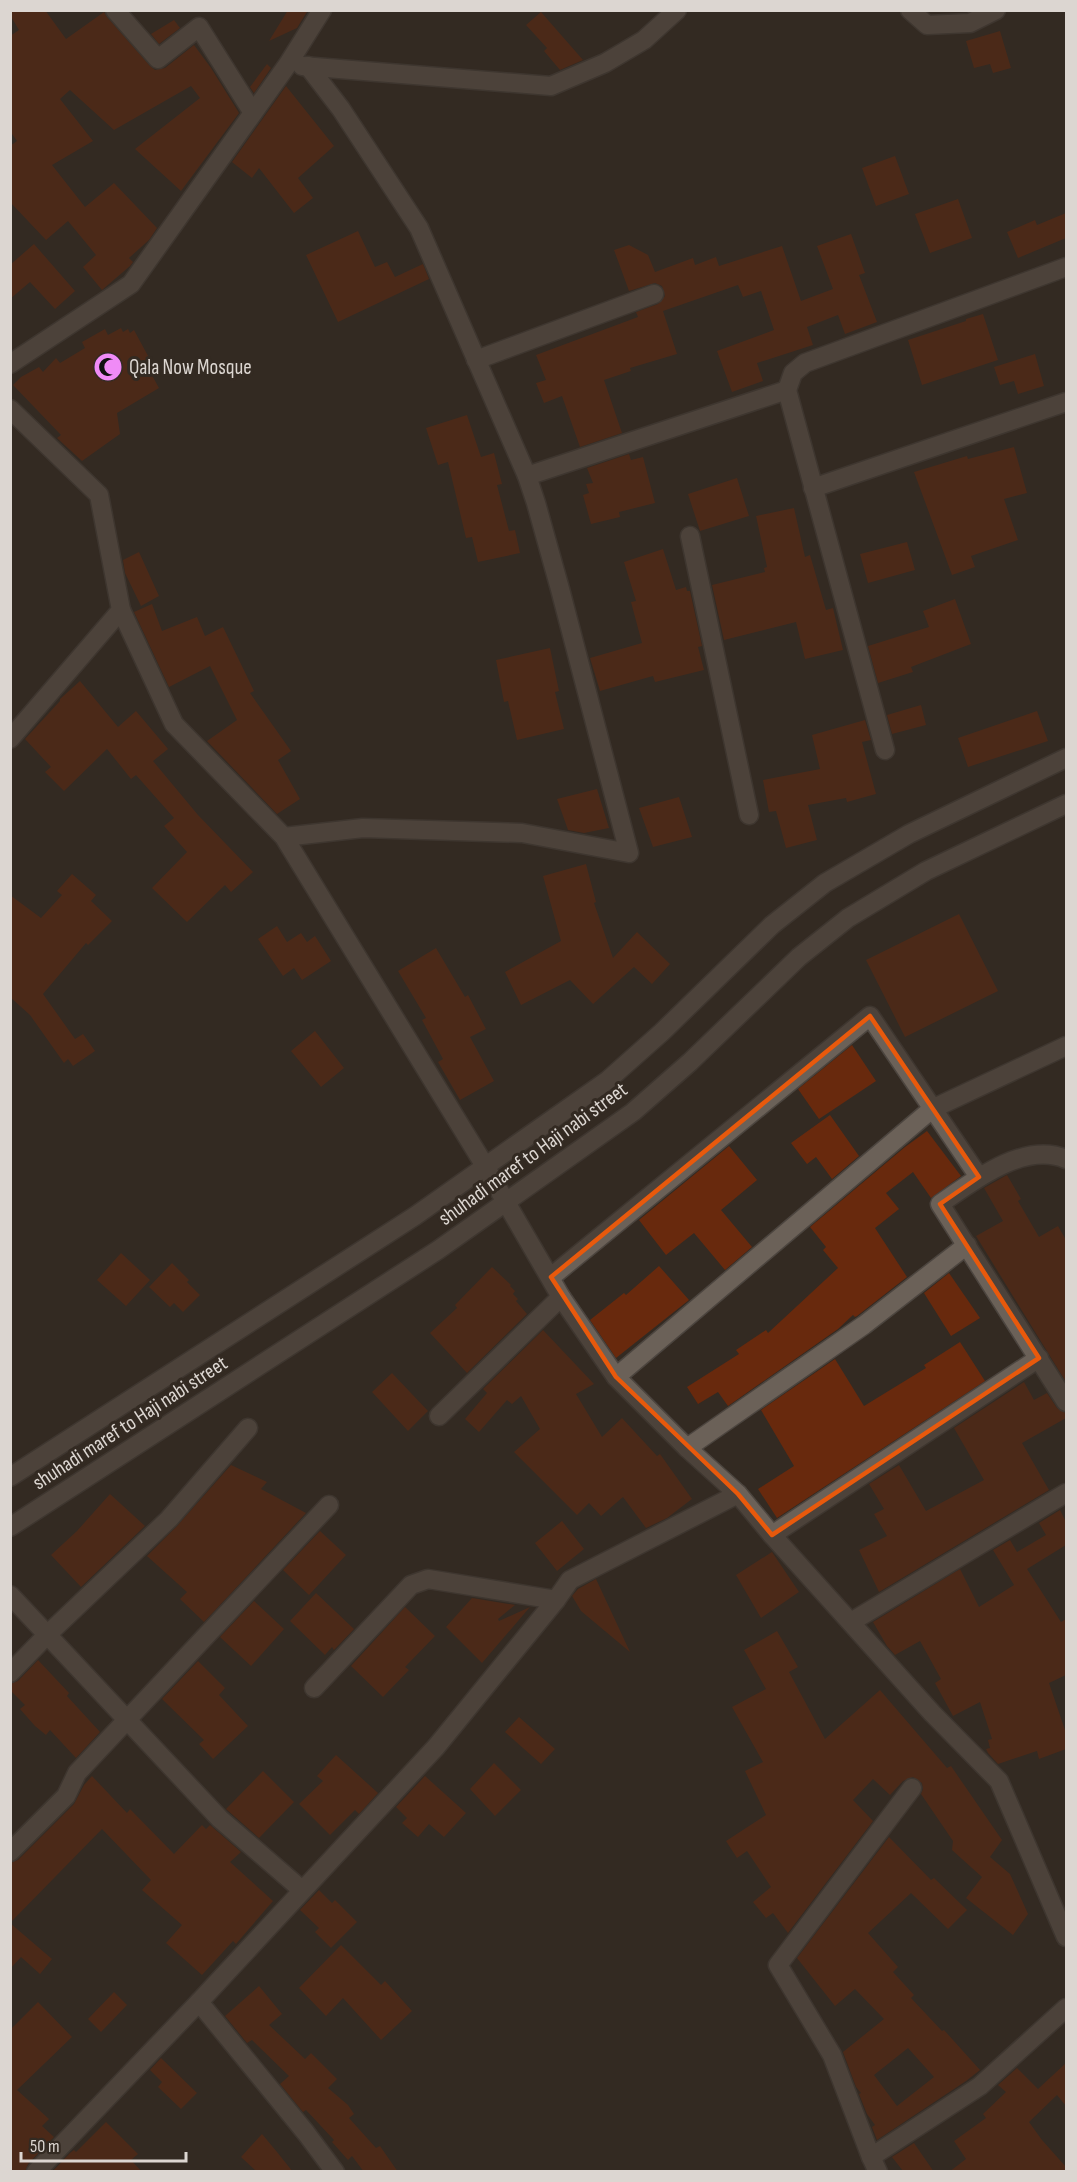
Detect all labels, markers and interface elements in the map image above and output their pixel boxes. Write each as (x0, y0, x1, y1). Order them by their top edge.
mosque icon: Qala Now Mosque (92, 351, 124, 383)
place label: Qala Now Mosque (129, 355, 252, 380)
street label: shuhadi maref to Haji nabi street (434, 1077, 632, 1231)
street label: shuhadi maref to Haji nabi street (28, 1351, 232, 1495)
scale bar (21, 2125, 186, 2163)
text: 50 m (30, 2136, 60, 2157)

